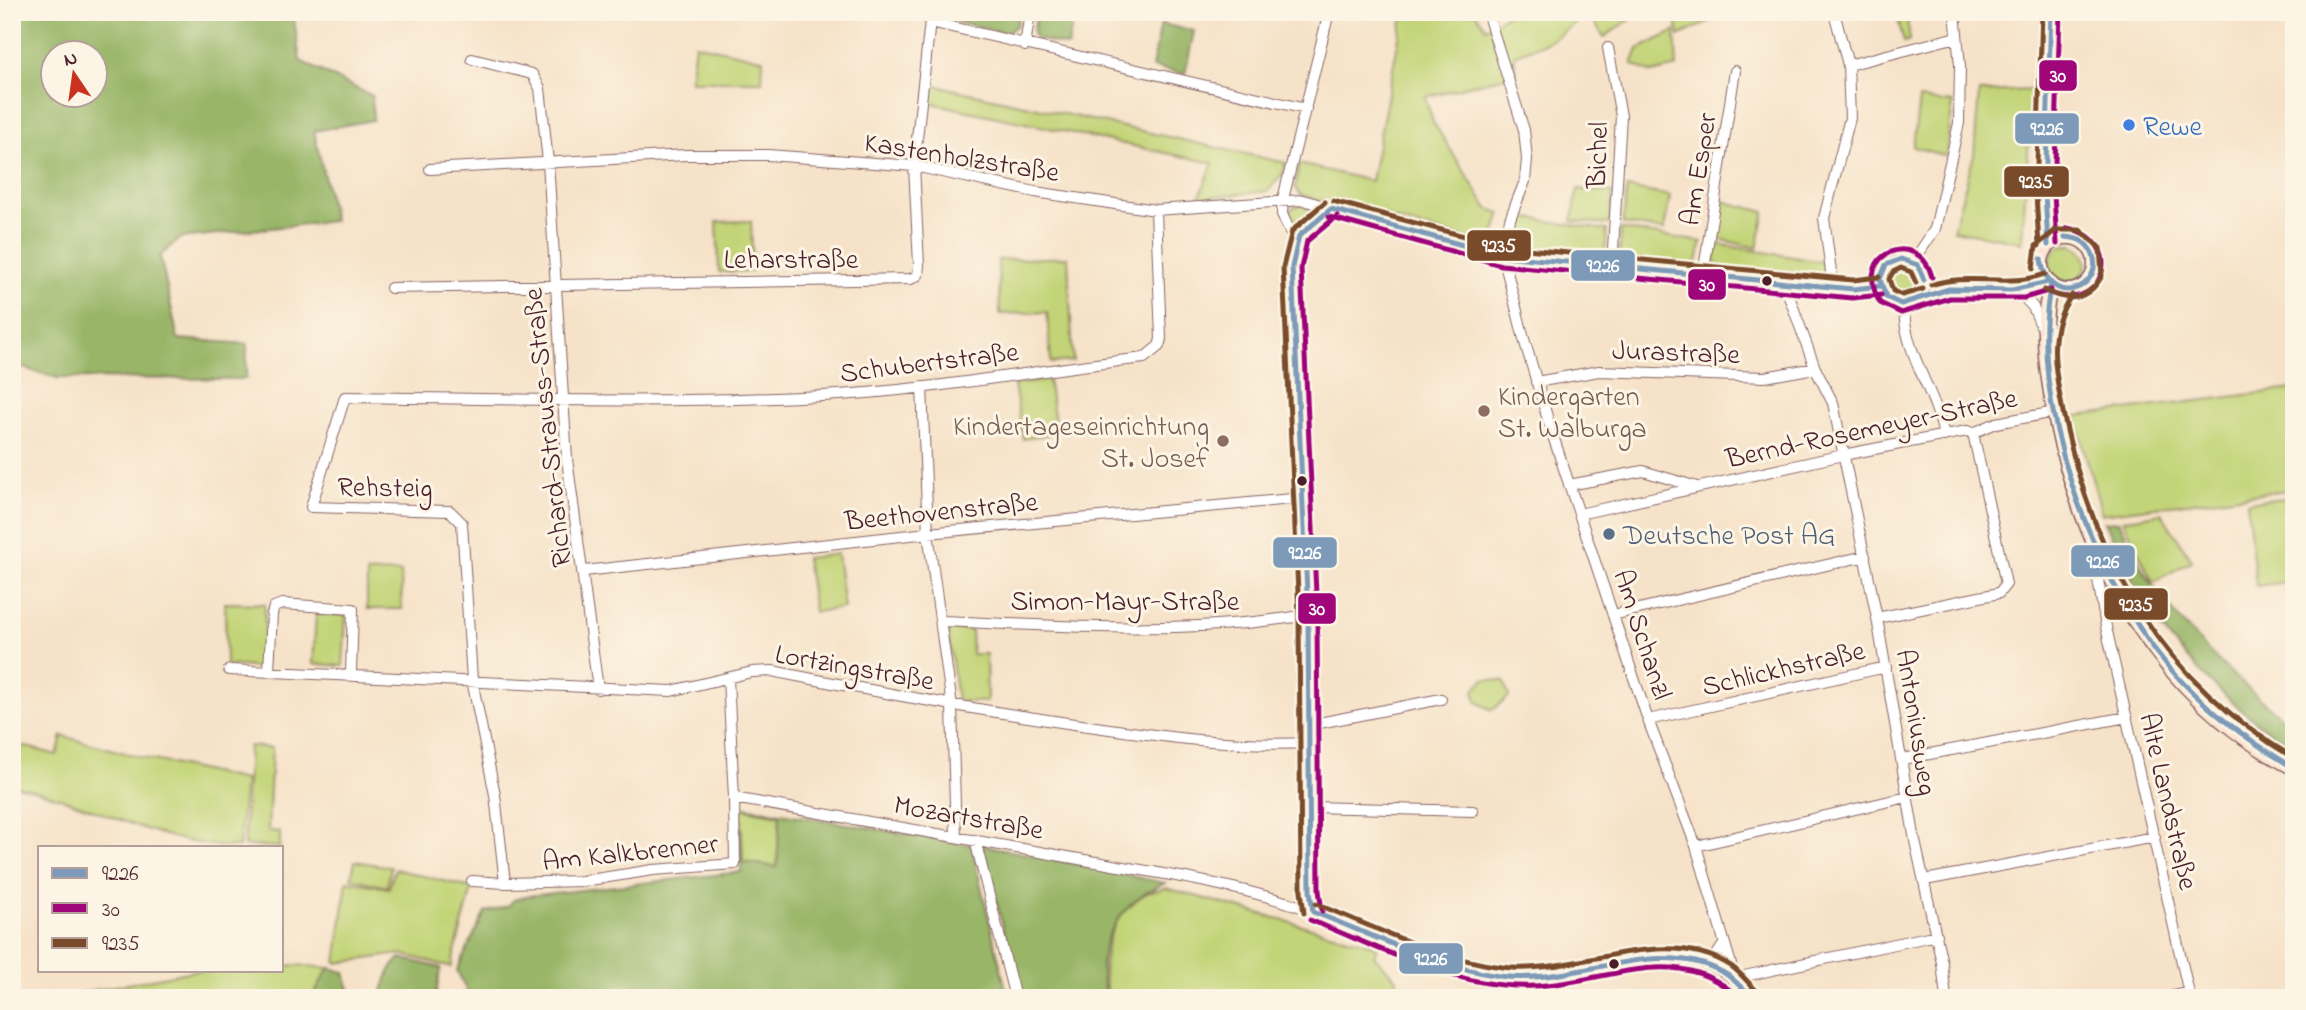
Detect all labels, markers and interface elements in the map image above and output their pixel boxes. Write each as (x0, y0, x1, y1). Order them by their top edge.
north arrow (38, 38, 108, 108)
text: N (61, 45, 80, 74)
line badge: 30 (2038, 59, 2078, 92)
text: 30 (2049, 64, 2067, 91)
place label: Rewe (2143, 108, 2202, 149)
street label: Am Esper (1671, 110, 1730, 229)
line badge: 9226 (2014, 112, 2080, 145)
text: 9226 (2030, 117, 2064, 144)
marker: Rewe (2121, 117, 2137, 133)
street label: Bichel (1578, 121, 1621, 190)
street label: Kastenholzstraße (861, 124, 1062, 195)
line badge: 9235 (2003, 165, 2070, 198)
text: 9235 (2018, 170, 2053, 197)
line badge: 9235 (1466, 229, 1532, 262)
text: 9235 (1481, 234, 1516, 261)
street label: Leharstraße (724, 241, 859, 282)
line badge: 9226 (1570, 249, 1636, 282)
text: 9226 (1586, 254, 1620, 281)
line badge: 30 (1687, 268, 1727, 301)
text: 30 (1698, 273, 1716, 300)
unlabelled marker (1760, 274, 1774, 288)
street label: Richard-Strauss-Straße (514, 285, 585, 569)
street label: Jurastraße (1611, 332, 1741, 377)
street label: Schubertstraße (838, 333, 1022, 396)
place label: Kindergarten St. Walburga (1498, 378, 1647, 451)
street label: Bernd-Rosemeyer-Straße (1721, 379, 2022, 482)
marker: Kindergarten St. Walburga (1476, 403, 1492, 419)
place label: Kindertageseinrichtung St. Josef (953, 408, 1209, 481)
marker: Kindertageseinrichtung St. Josef (1215, 433, 1231, 449)
street label: Rehsteig (337, 468, 433, 511)
unlabelled marker (1295, 474, 1309, 488)
street label: Beethovenstraße (842, 483, 1040, 544)
place label: Deutsche Post AG (1622, 517, 1836, 558)
marker: Deutsche Post AG (1601, 526, 1617, 542)
line badge: 9226 (1272, 536, 1338, 569)
text: 9226 (1288, 541, 1322, 568)
line badge: 9226 (2070, 544, 2136, 578)
text: 9226 (2086, 550, 2120, 577)
street label: Am Schanzl (1600, 565, 1681, 706)
street label: Simon-Mayr-Straße (1011, 583, 1240, 624)
line badge: 9235 (2103, 587, 2169, 621)
line badge: 30 (1297, 592, 1337, 625)
text: 9235 (2118, 593, 2153, 620)
text: 30 (1308, 597, 1326, 624)
street label: Schlickhstraße (1698, 632, 1870, 709)
street label: Lortzingstraße (772, 635, 938, 704)
street label: Antoniusweg (1883, 646, 1946, 799)
street label: Alte Landstraße (2126, 709, 2207, 895)
street label: Mozartstraße (890, 786, 1047, 853)
street label: Am Kalkbrenner (540, 825, 721, 884)
legend (38, 846, 284, 972)
text: 9226 (102, 860, 138, 890)
text: 30 (102, 896, 120, 926)
text: 9235 (102, 930, 139, 960)
line badge: 9226 (1398, 942, 1464, 975)
text: 9226 (1414, 947, 1448, 974)
unlabelled marker (1607, 957, 1621, 971)

